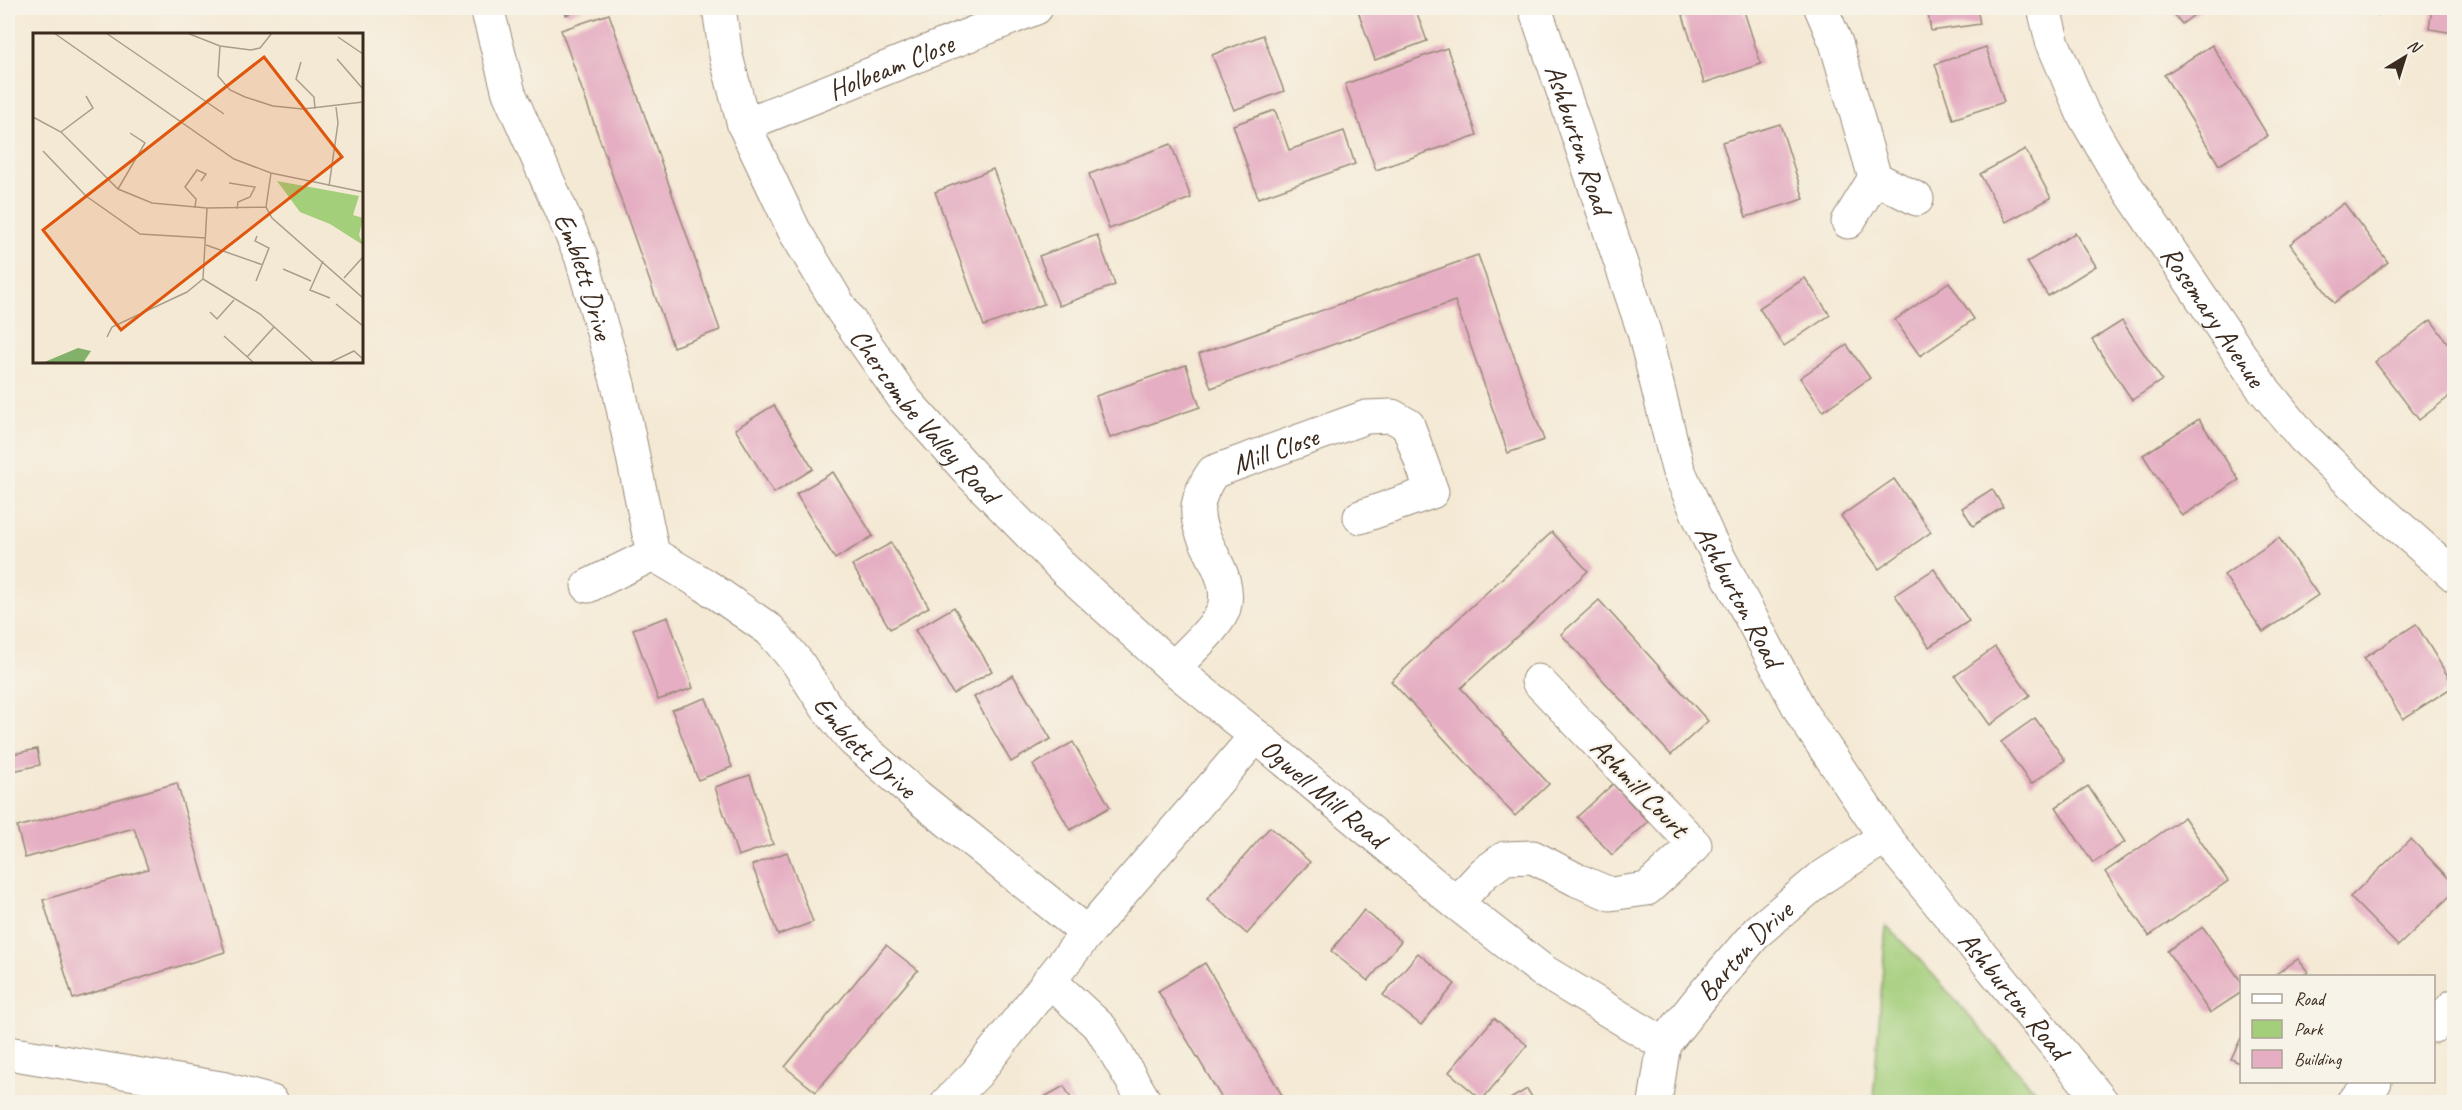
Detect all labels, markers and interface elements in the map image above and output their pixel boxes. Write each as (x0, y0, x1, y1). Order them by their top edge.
street label: Holbeam Close (823, 25, 961, 108)
north arrow (2375, 27, 2435, 87)
inset map (33, 33, 363, 363)
text: N (2404, 35, 2426, 59)
street label: Ashburton Road (1537, 60, 1621, 222)
street label: Emblett Drive (546, 207, 622, 345)
street label: Rosemary Avenue (2153, 239, 2275, 395)
street label: Chercombe Valley Road (842, 322, 1010, 514)
street label: Mill Close (1227, 418, 1325, 482)
street label: Ashburton Road (1687, 520, 1793, 676)
street label: Emblett Drive (806, 689, 925, 807)
street label: Ashmill Court (1583, 730, 1698, 847)
street label: Ogwell Mill Road (1254, 731, 1397, 858)
street label: Barton Drive (1689, 892, 1801, 1008)
street label: Ashburton Road (1951, 924, 2079, 1069)
legend (2240, 975, 2435, 1083)
text: Road (2294, 988, 2327, 1010)
text: Park (2294, 1018, 2324, 1040)
text: Building (2294, 1048, 2343, 1070)

